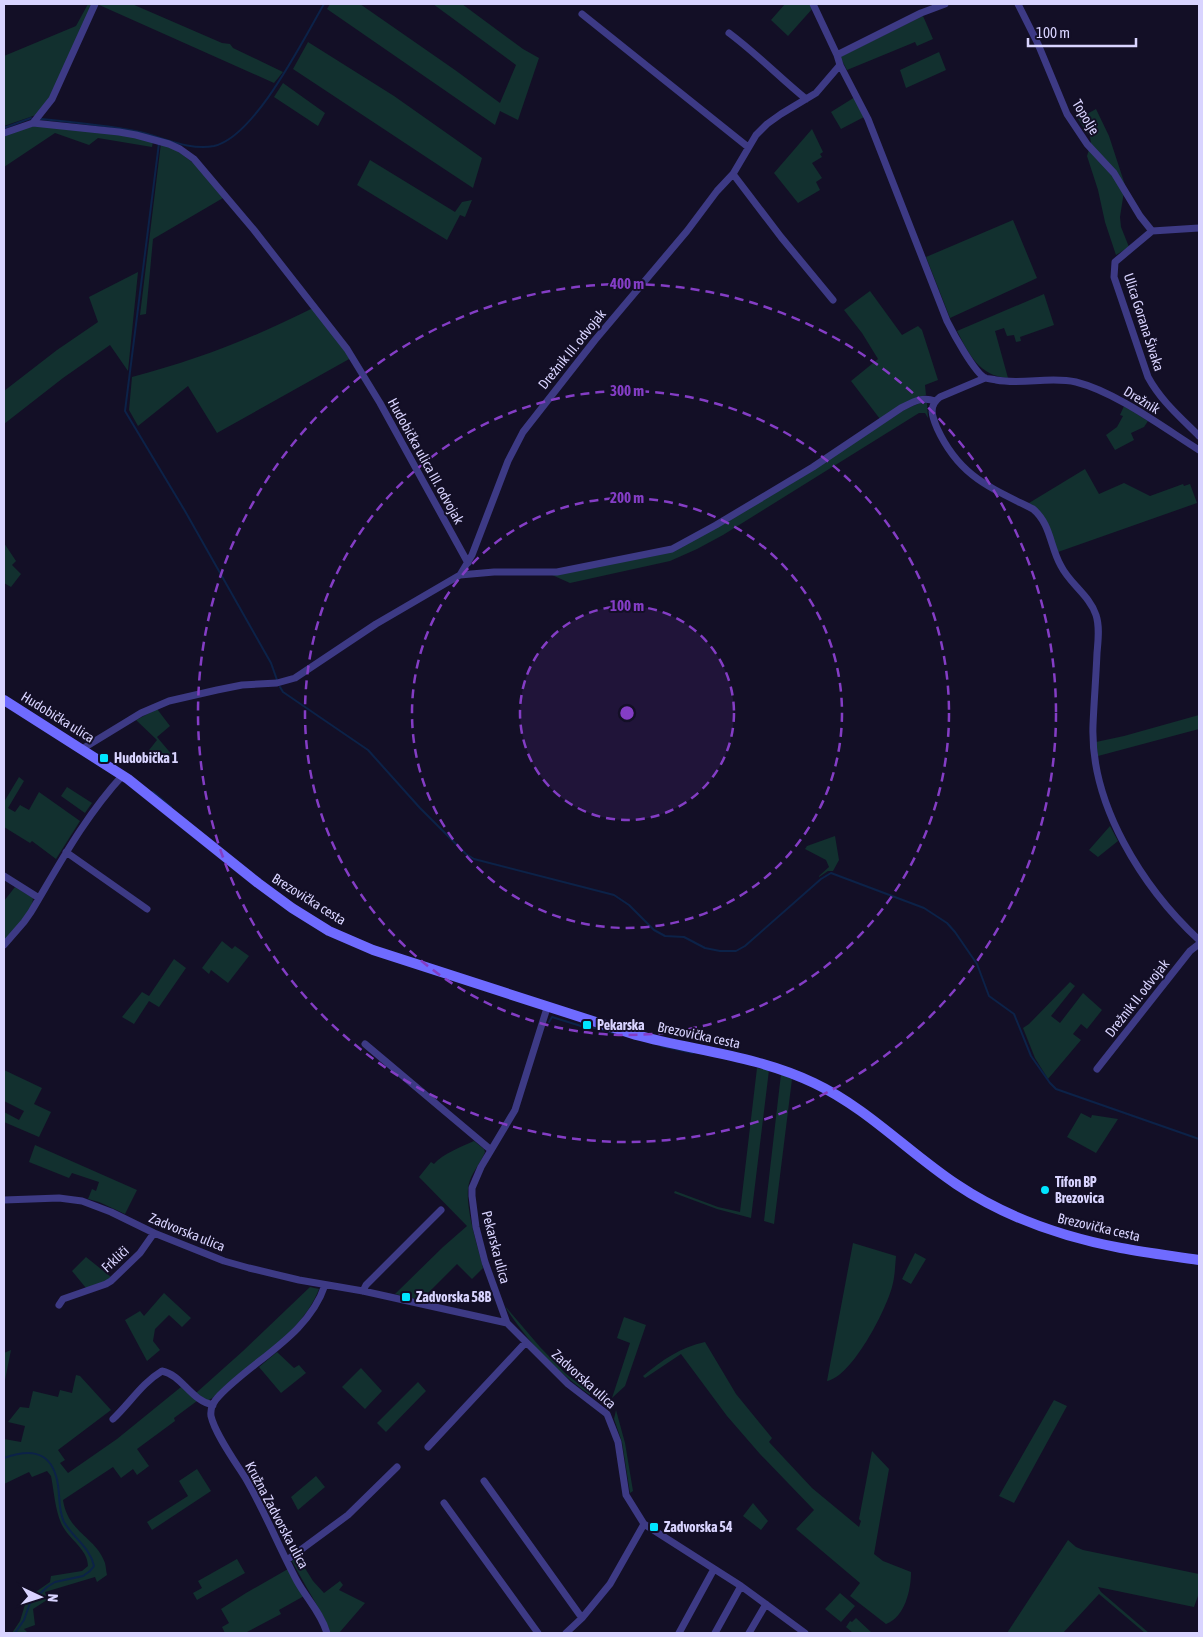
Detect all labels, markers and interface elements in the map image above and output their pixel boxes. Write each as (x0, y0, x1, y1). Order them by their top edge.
scale bar (1028, 15, 1136, 47)
text: 100 m (1036, 24, 1070, 41)
street label: Topolje (1069, 96, 1103, 138)
street label: Ulica Gorana Šivaka (1121, 271, 1167, 373)
text: 400 m (609, 275, 644, 292)
street label: Drežnik III. odvojak (535, 306, 609, 392)
text: 300 m (610, 382, 644, 399)
street label: Drežnik (1121, 383, 1163, 417)
street label: Hudobička ulica III. odvojak (385, 395, 467, 527)
text: 200 m (610, 489, 644, 506)
text: 100 m (610, 597, 644, 614)
street label: Hudobička ulica (19, 688, 97, 746)
centre of rings (618, 704, 636, 722)
place label: Hudobička 1 (114, 750, 179, 766)
marker: Hudobička 1 (98, 752, 110, 764)
street label: Brezovička cesta (269, 870, 349, 928)
street label: Drežnik II. odvojak (1102, 956, 1172, 1040)
place label: Pekarska (597, 1017, 645, 1033)
street label: Brezovička cesta (656, 1018, 742, 1052)
marker: Pekarska (581, 1019, 593, 1031)
place label: Tifon BP Brezovica (1055, 1174, 1105, 1206)
marker: Tifon BP Brezovica (1039, 1184, 1051, 1196)
street label: Zadvorska ulica (147, 1209, 227, 1255)
street label: Pekarska ulica (479, 1209, 513, 1285)
street label: Brezovička cesta (1056, 1210, 1142, 1244)
street label: Frkliči (98, 1243, 132, 1275)
place label: Zadvorska 58B (416, 1289, 491, 1305)
marker: Zadvorska 58B (400, 1291, 412, 1303)
street label: Zadvorska ulica (549, 1346, 619, 1412)
street label: Kružna Zadvorska ulica (242, 1459, 312, 1571)
place label: Zadvorska 54 (664, 1519, 733, 1535)
marker: Zadvorska 54 (648, 1521, 660, 1533)
north arrow (15, 1572, 65, 1622)
text: N (45, 1593, 61, 1603)

